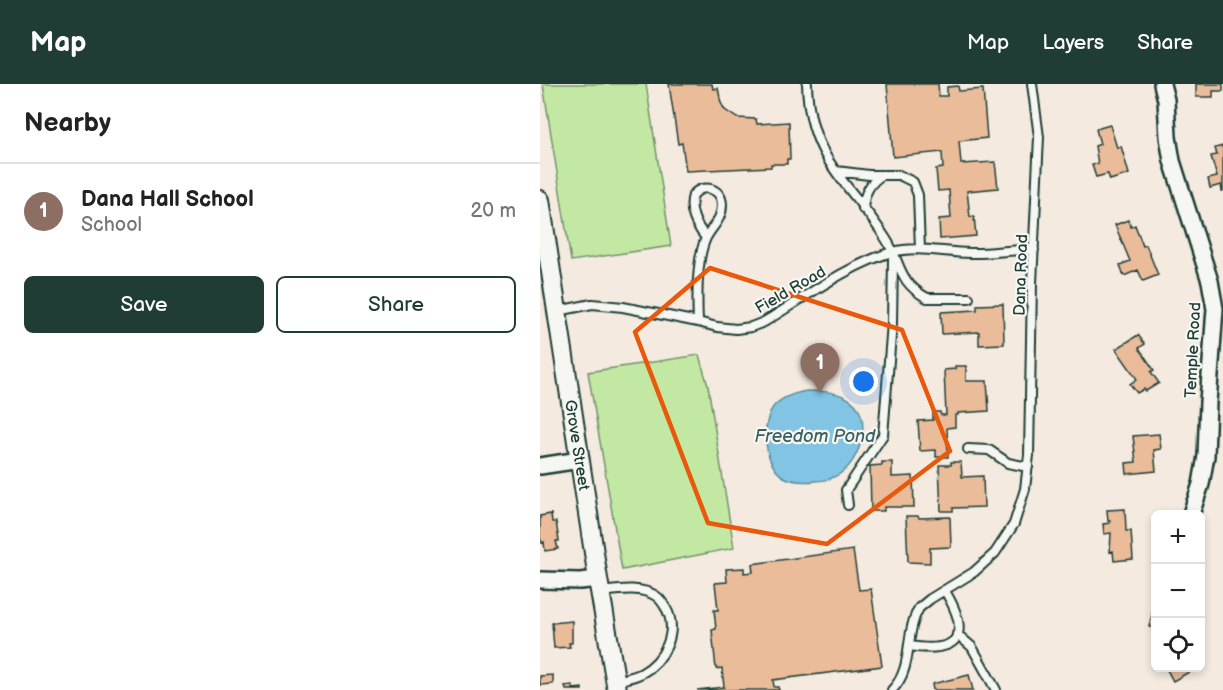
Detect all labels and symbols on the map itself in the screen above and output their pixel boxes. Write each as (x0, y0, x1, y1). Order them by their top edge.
street label: Dana Road (1011, 234, 1032, 316)
street label: Field Road (752, 262, 829, 318)
street label: Temple Road (1182, 302, 1205, 398)
pin: 1 (800, 344, 840, 393)
your location (849, 367, 878, 396)
street label: Grove Street (560, 399, 593, 492)
water label: Freedom Pond (755, 426, 876, 447)

